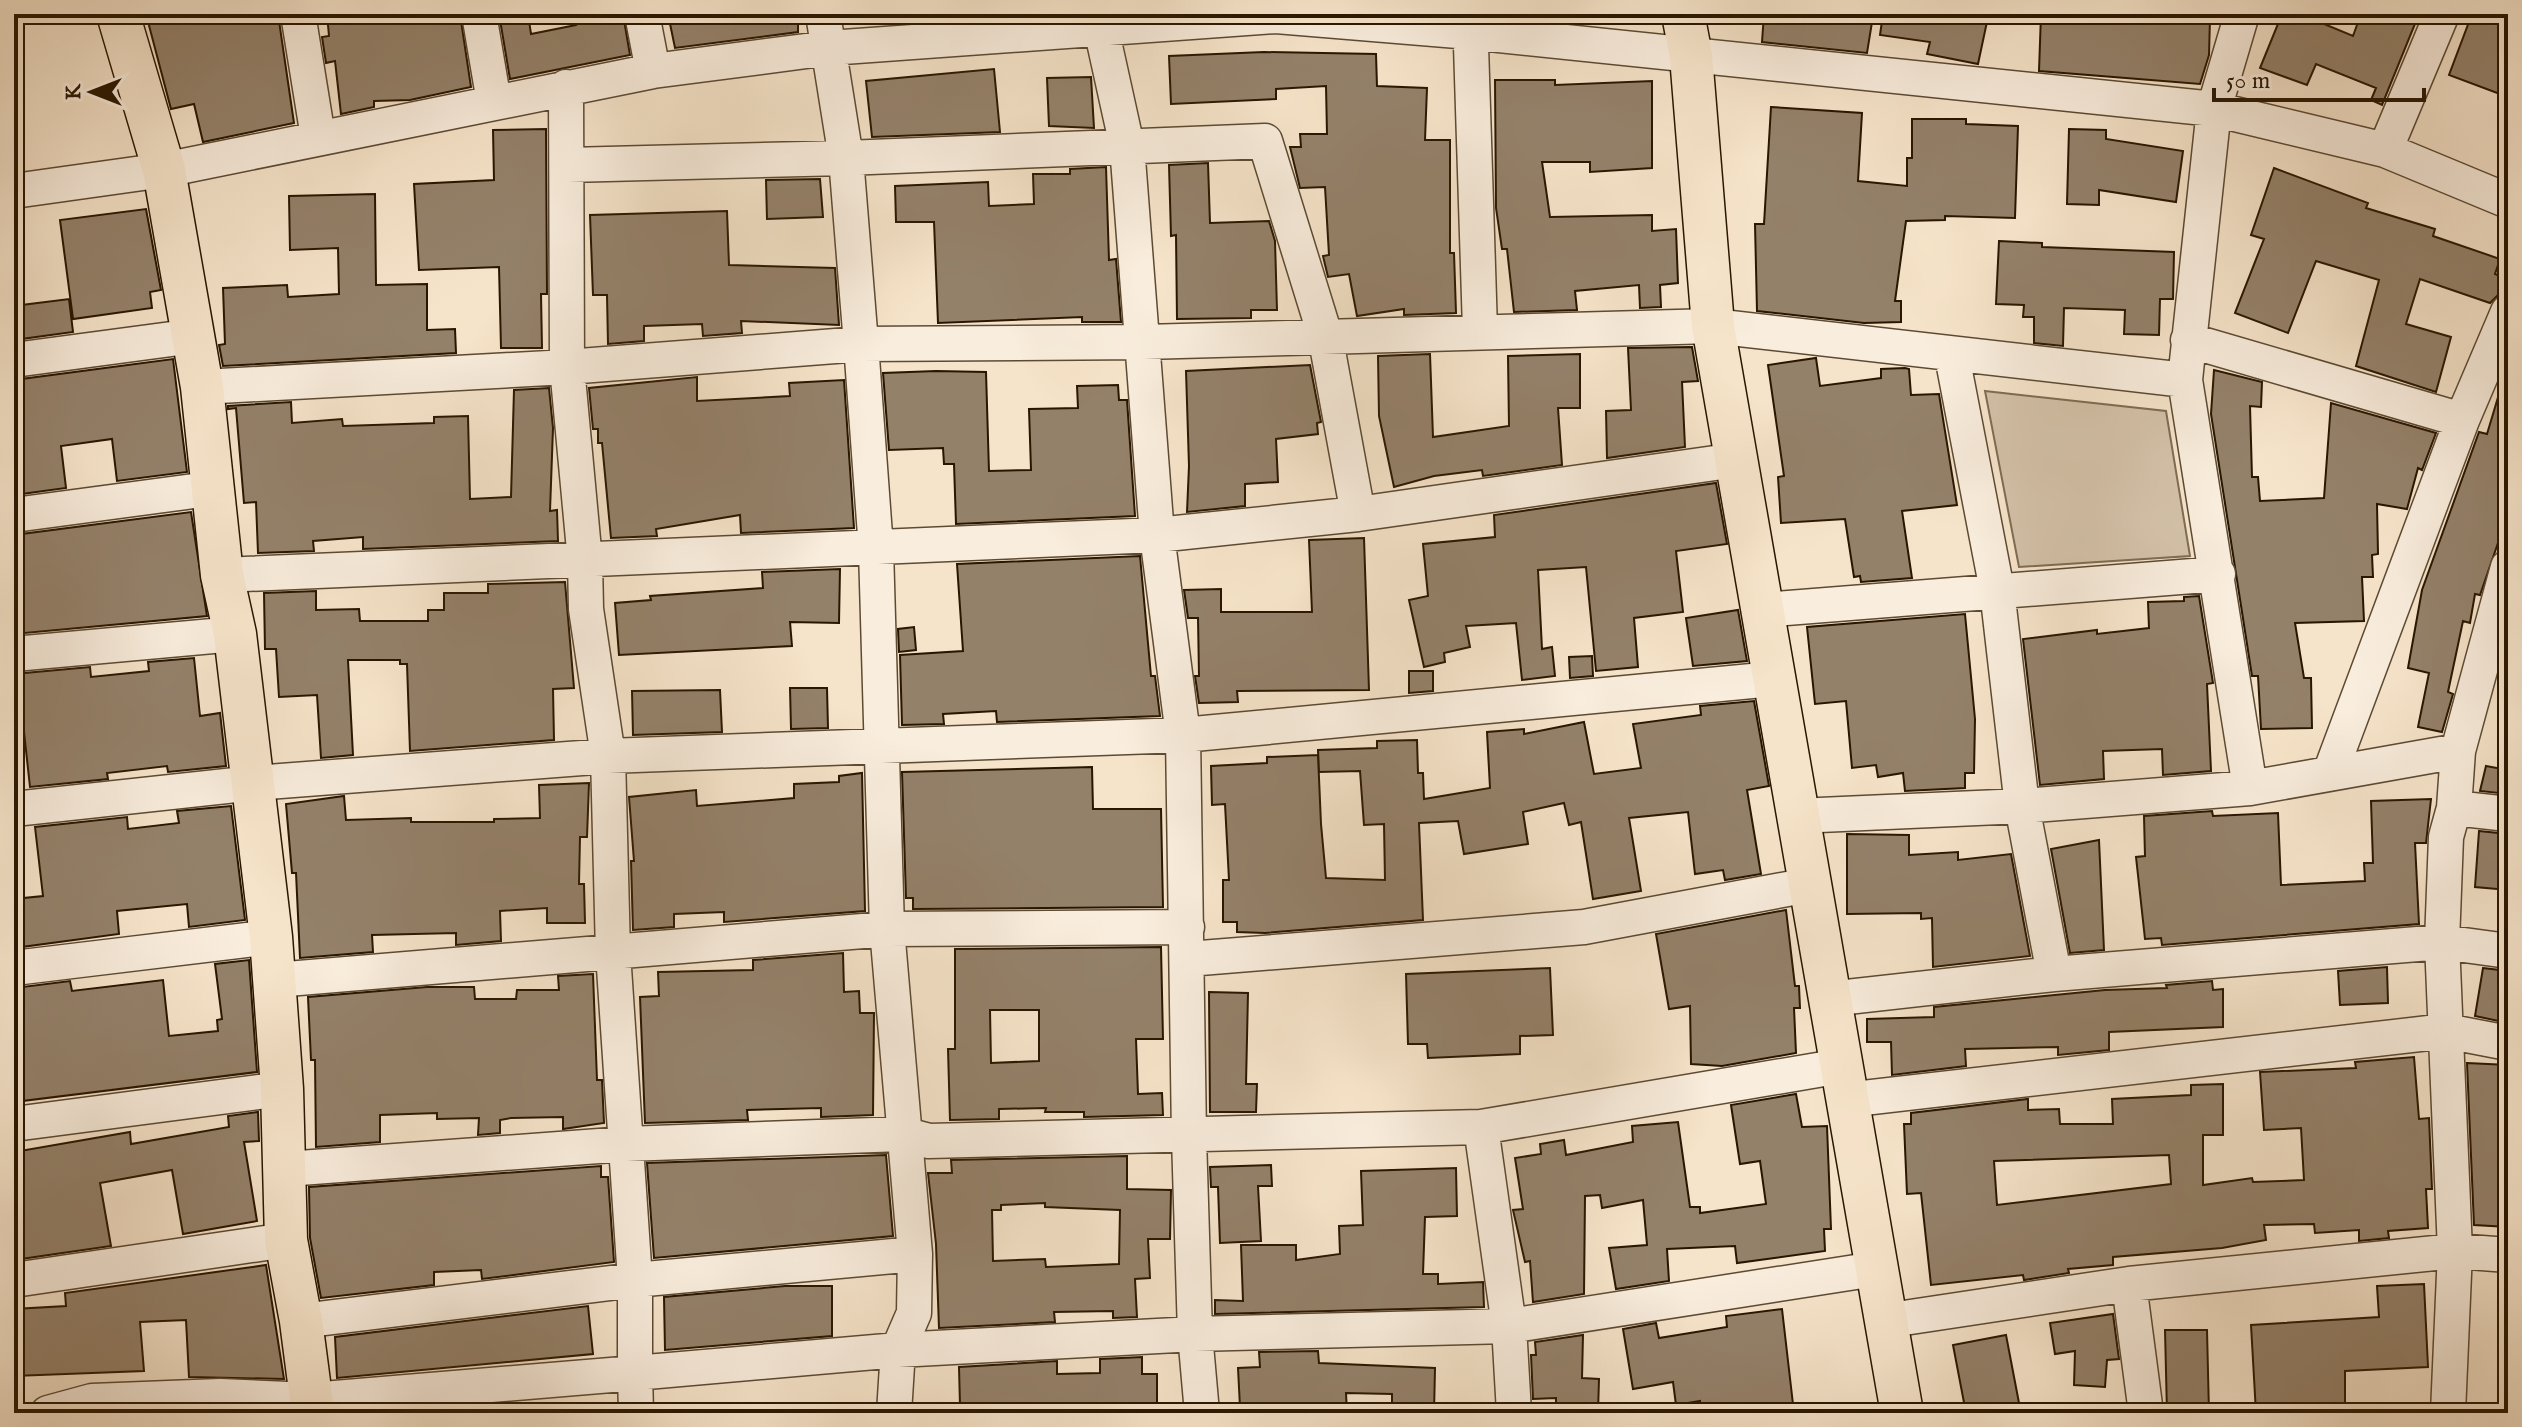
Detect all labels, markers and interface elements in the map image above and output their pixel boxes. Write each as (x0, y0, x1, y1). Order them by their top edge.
north arrow (52, 52, 132, 132)
scale bar (2214, 52, 2424, 102)
text: 50 m (2226, 66, 2270, 97)
text: K (60, 83, 88, 100)

